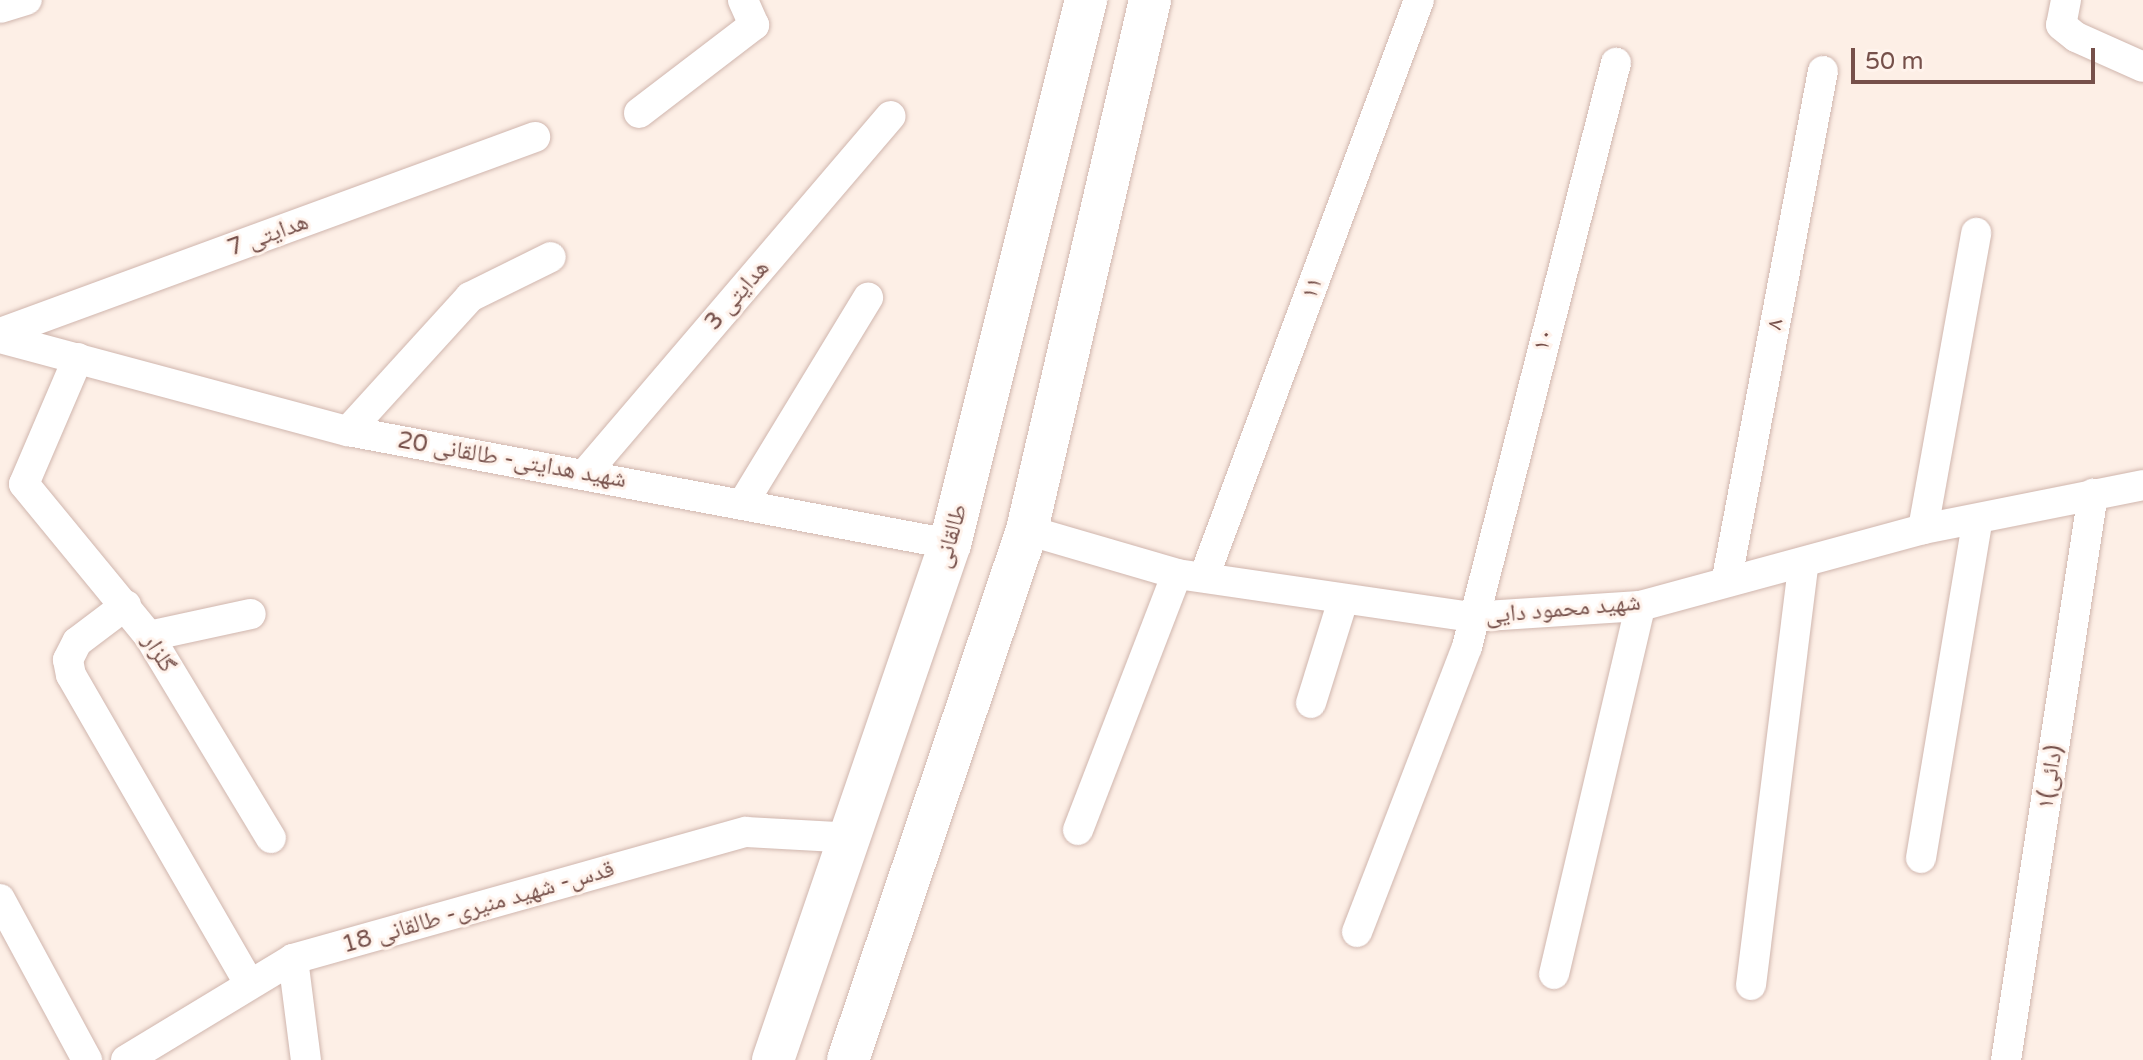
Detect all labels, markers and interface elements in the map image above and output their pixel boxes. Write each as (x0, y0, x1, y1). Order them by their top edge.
scale bar (1855, 32, 2099, 82)
text: 50 m (1865, 47, 1923, 76)
street label: هدایتی 7 (224, 207, 312, 263)
street label: هدایتی 3 (699, 254, 775, 336)
street label: ۱۱ (1295, 273, 1329, 303)
street label: ۸ (1760, 316, 1790, 332)
street label: ۱۰ (1526, 326, 1560, 354)
street label: شهید هدایتی- طالقانی 20 (395, 426, 629, 494)
street label: طالقانی (928, 501, 974, 571)
street label: شهید محمود دایی (1484, 588, 1642, 630)
street label: گلزار (136, 628, 182, 678)
street label: ۱(دائی) (2031, 743, 2069, 811)
street label: قدس- شهید منیری- طالقانی 18 (339, 854, 617, 960)

